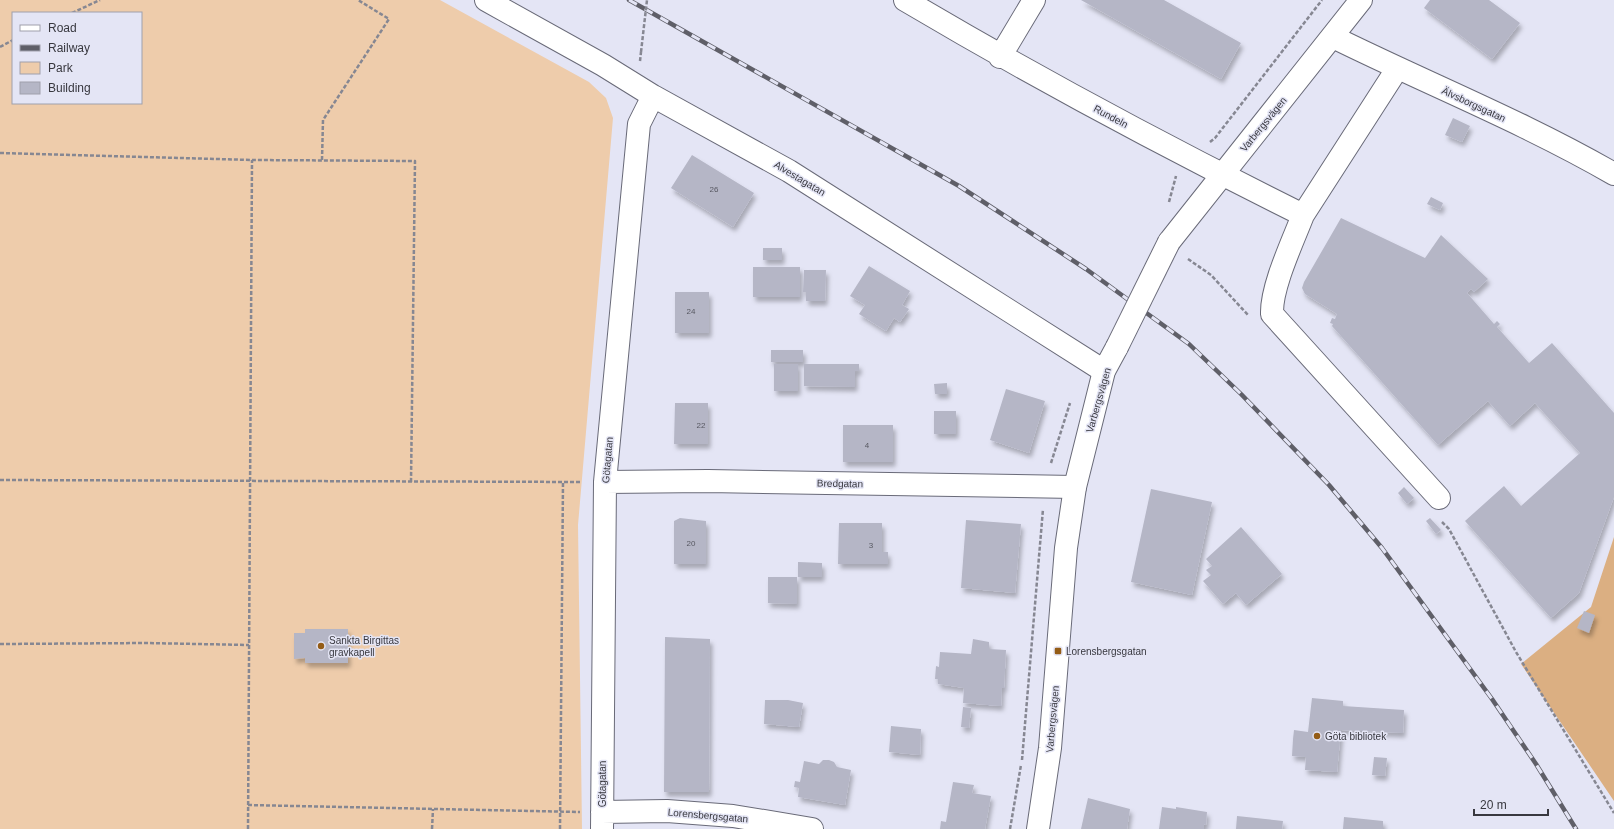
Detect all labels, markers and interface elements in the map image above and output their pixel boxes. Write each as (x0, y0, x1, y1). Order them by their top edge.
legend (12, 12, 142, 104)
text: Road (48, 21, 77, 35)
text: Railway (48, 41, 90, 55)
text: Park (48, 61, 74, 75)
text: Building (48, 81, 91, 95)
street label: Älvsborgsgatan (1440, 85, 1507, 124)
street label: Varbergsvägen (1238, 95, 1289, 154)
street label: Rundeln (1092, 103, 1130, 130)
street label: Alvestagatan (772, 159, 827, 198)
house number: 26 (710, 185, 719, 194)
house number: 24 (687, 307, 696, 316)
street label: Varbergsvägen (1084, 366, 1113, 434)
house number: 22 (697, 421, 706, 430)
street label: Götagatan (600, 436, 615, 484)
house number: 4 (865, 441, 870, 450)
street label: Bredgatan (817, 478, 863, 489)
house number: 20 (687, 539, 696, 548)
house number: 3 (869, 541, 874, 550)
place label: Sankta Birgittas gravkapell (329, 635, 399, 658)
marker: Sankta Birgittas gravkapell (316, 641, 326, 651)
marker: Lorensbergsgatan (1053, 646, 1063, 656)
place label: Lorensbergsgatan (1066, 646, 1147, 657)
street label: Varbergsvägen (1044, 685, 1061, 753)
marker: Göta bibliotek (1312, 731, 1322, 741)
place label: Göta bibliotek (1325, 731, 1387, 742)
street label: Götagatan (597, 761, 608, 807)
scale bar (1474, 791, 1548, 817)
text: 20 m (1480, 798, 1507, 812)
street label: Lorensbergsgatan (667, 807, 749, 824)

